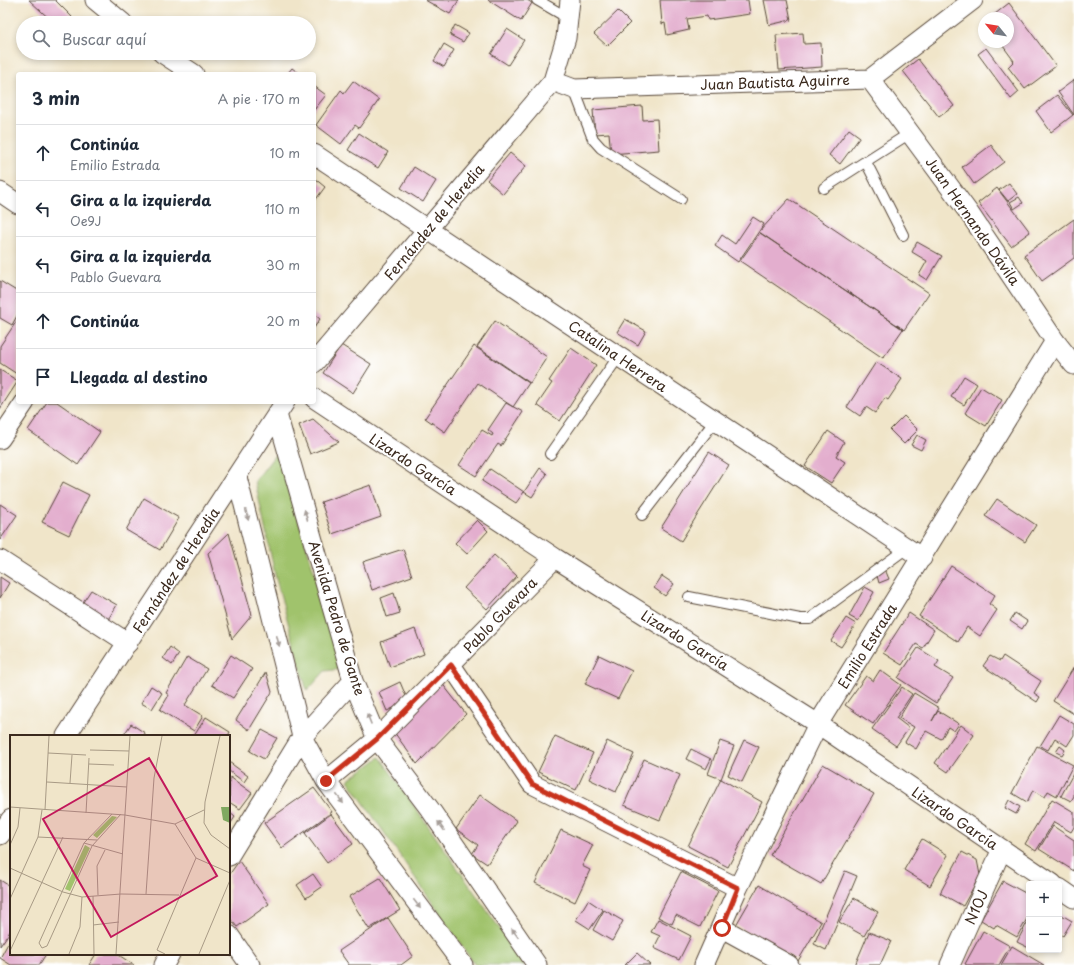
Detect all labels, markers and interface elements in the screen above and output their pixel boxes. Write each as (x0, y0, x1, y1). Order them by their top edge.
north arrow (978, 12, 1014, 48)
search box (16, 16, 316, 60)
icon: search (30, 27, 52, 49)
text: Buscar aquí (62, 27, 146, 50)
street label: Juan Bautista Aguirre (700, 69, 850, 95)
text: 3 min (32, 85, 80, 111)
text: A pie · 170 m (218, 89, 300, 108)
text: Continúa (70, 132, 139, 155)
icon: ahead (32, 142, 54, 164)
text: 10 m (270, 143, 300, 162)
street label: Juan Hernando Dávila (921, 153, 1025, 289)
text: Emilio Estrada (70, 155, 160, 174)
street label: Fernández de Heredia (379, 159, 489, 285)
text: Gira a la izquierda (70, 188, 211, 211)
icon: left (32, 198, 54, 220)
text: 110 m (265, 199, 300, 218)
text: Oe9J (70, 211, 102, 230)
text: Gira a la izquierda (70, 244, 211, 267)
icon: left (32, 254, 54, 276)
text: 30 m (266, 255, 300, 274)
text: Pablo Guevara (70, 267, 161, 286)
text: Continúa (70, 309, 139, 332)
icon: ahead (32, 310, 54, 332)
text: 20 m (266, 311, 300, 330)
street label: Catalina Herrera (564, 315, 672, 397)
text: Llegada al destino (70, 365, 208, 388)
icon: arrive (32, 366, 54, 388)
street label: Lizardo García (365, 428, 461, 500)
street label: Fernández de Heredia (127, 503, 225, 637)
one-way arrow (303, 508, 309, 520)
one-way arrow (244, 509, 250, 521)
street label: Avenida Pedro de Gante (303, 538, 371, 698)
street label: Pablo Guevara (458, 572, 542, 658)
street label: Emilio Estrada (832, 599, 902, 693)
street label: Lizardo García (637, 605, 733, 675)
one-way arrow (275, 635, 281, 647)
one-way arrow (365, 713, 372, 725)
inset map (10, 735, 230, 955)
route end (317, 772, 335, 790)
street label: Lizardo García (908, 781, 1002, 855)
one-way arrow (336, 794, 344, 805)
one-way arrow (437, 821, 445, 831)
map controls (1026, 881, 1062, 953)
button: + (1026, 881, 1062, 917)
street label: N10J (959, 886, 993, 928)
one-way arrow (413, 898, 421, 909)
button: − (1026, 917, 1062, 953)
route start (713, 919, 731, 937)
one-way arrow (511, 928, 519, 938)

